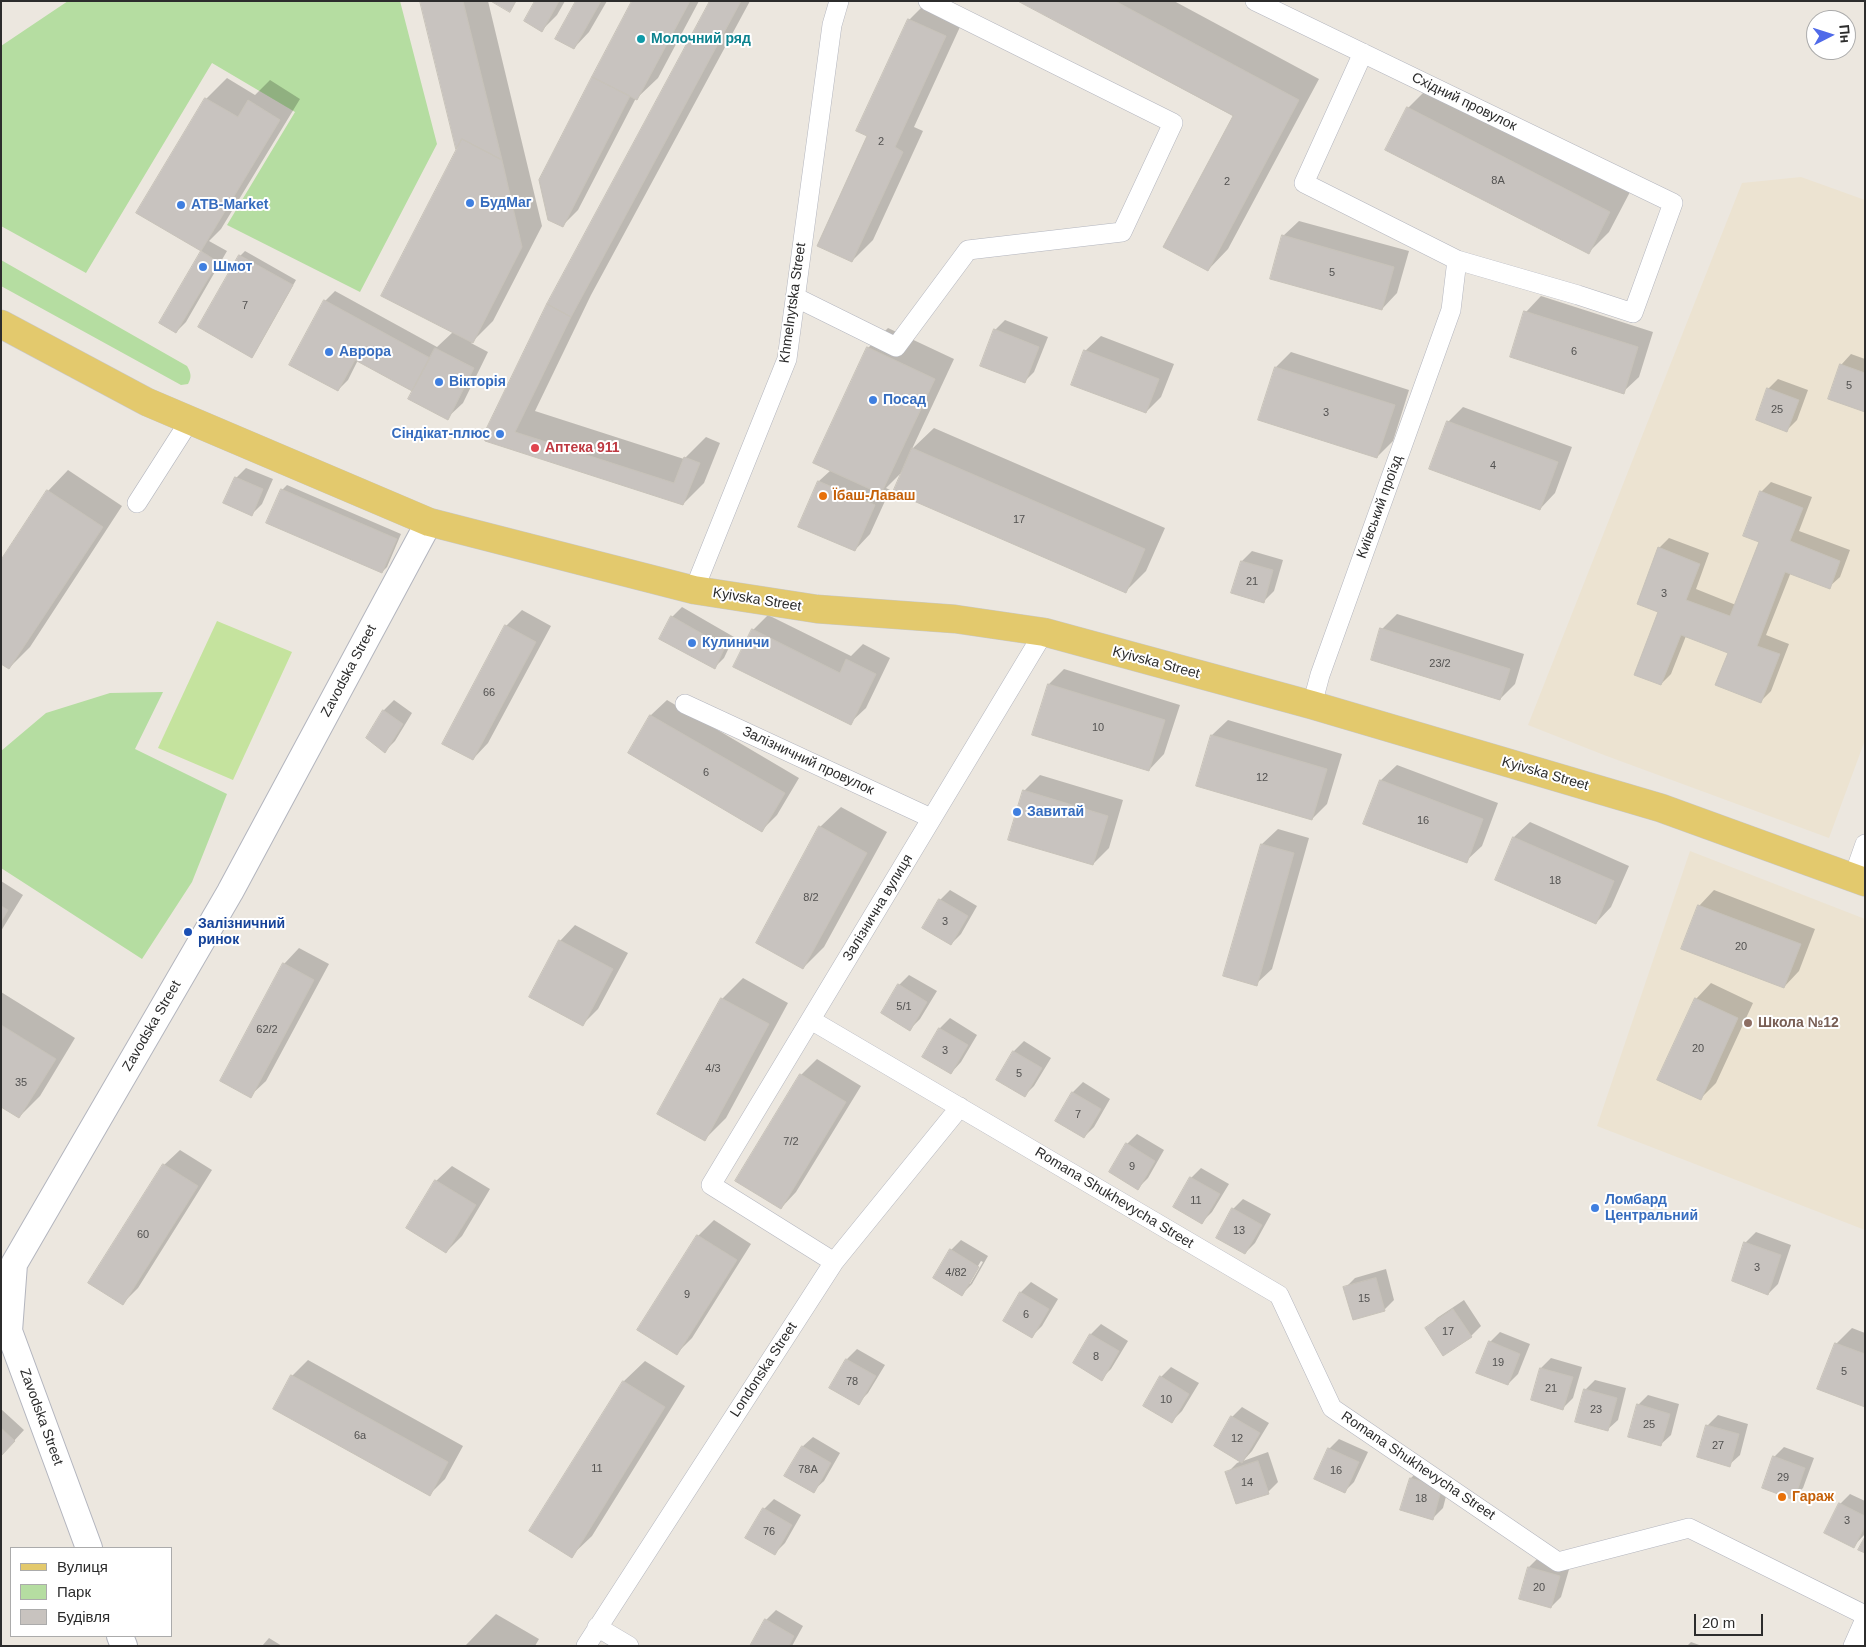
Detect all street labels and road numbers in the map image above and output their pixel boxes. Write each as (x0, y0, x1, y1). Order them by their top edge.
street label: Східний провулок (1409, 69, 1519, 135)
street label: Khmelnytska Street (776, 242, 810, 364)
street label: Київський проїзд (1354, 453, 1406, 561)
street label: Kyivska Street (711, 585, 803, 615)
street label: Zavodska Street (318, 622, 380, 720)
street label: Kyivska Street (1111, 643, 1201, 683)
street label: Залізничний провулок (740, 723, 876, 799)
street label: Kyivska Street (1500, 754, 1590, 794)
street label: Залізнична вулиця (839, 852, 917, 964)
street label: Zavodska Street (119, 978, 185, 1074)
street label: Romana Shukhevycha Street (1032, 1144, 1196, 1252)
street label: Londonska Street (727, 1319, 801, 1421)
street label: Zavodska Street (16, 1366, 66, 1468)
street label: Romana Shukhevycha Street (1338, 1408, 1498, 1524)

